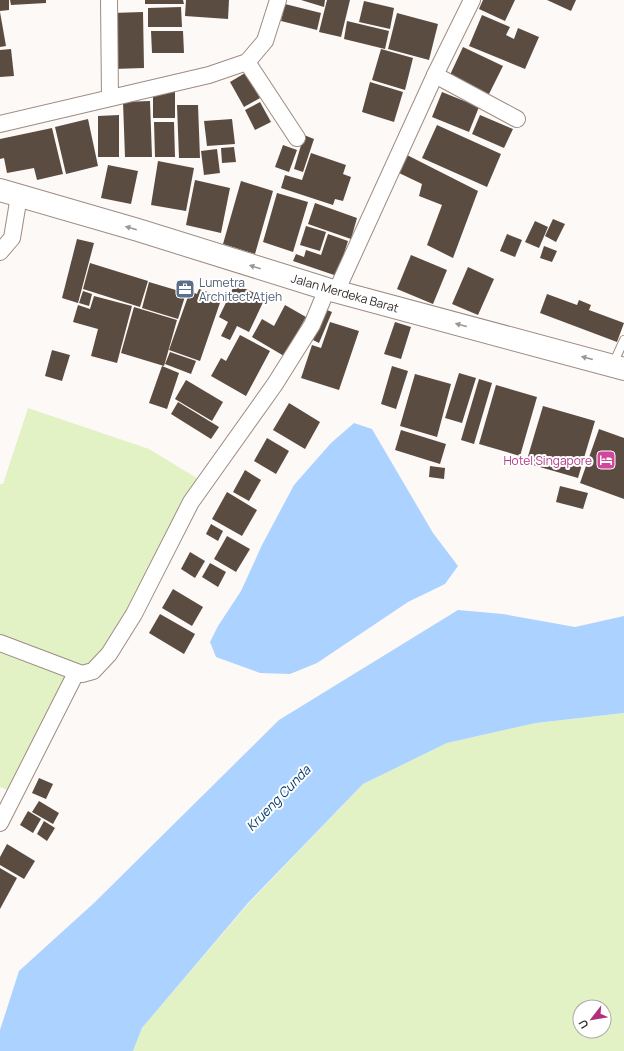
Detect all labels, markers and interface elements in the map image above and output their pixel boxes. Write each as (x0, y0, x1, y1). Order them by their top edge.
one-way arrow (125, 225, 137, 231)
one-way arrow (249, 264, 261, 270)
street label: Jalan Merdeka Barat (289, 269, 401, 317)
place label: Lumetra Architect Atjeh (199, 274, 282, 305)
office icon: Lumetra Architect Atjeh (174, 278, 196, 300)
one-way arrow (455, 322, 467, 328)
one-way arrow (580, 355, 592, 361)
hotel icon: Hotel Singapore (595, 449, 617, 471)
place label: Hotel Singapore (503, 452, 592, 469)
water label: Krueng Cunda (242, 761, 315, 835)
north arrow (572, 999, 612, 1039)
text: U (574, 1017, 591, 1032)

